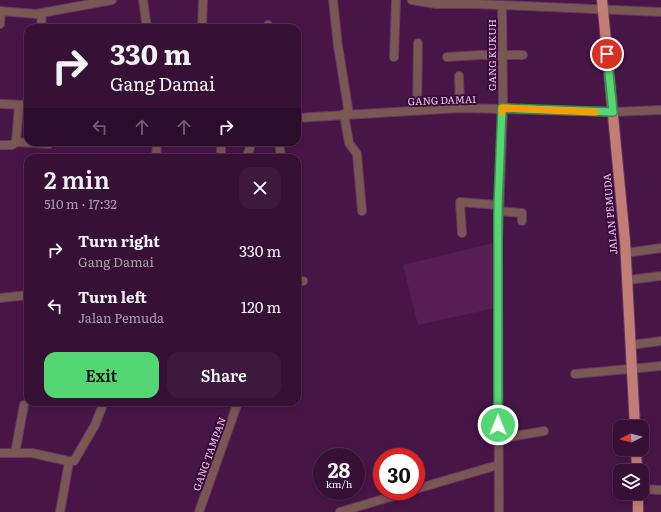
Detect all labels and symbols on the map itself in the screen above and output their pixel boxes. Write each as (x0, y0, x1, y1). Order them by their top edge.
street label: GANG KUKUH (484, 19, 499, 91)
pin (590, 37, 624, 71)
street label: GANG DAMAI (407, 91, 477, 108)
street label: JALAN PEMUDA (598, 172, 621, 255)
position arrow (477, 404, 519, 446)
street label: GANG TAMPAN (188, 415, 229, 493)
north arrow (613, 420, 649, 456)
speed limit sign: 30 (373, 448, 425, 500)

